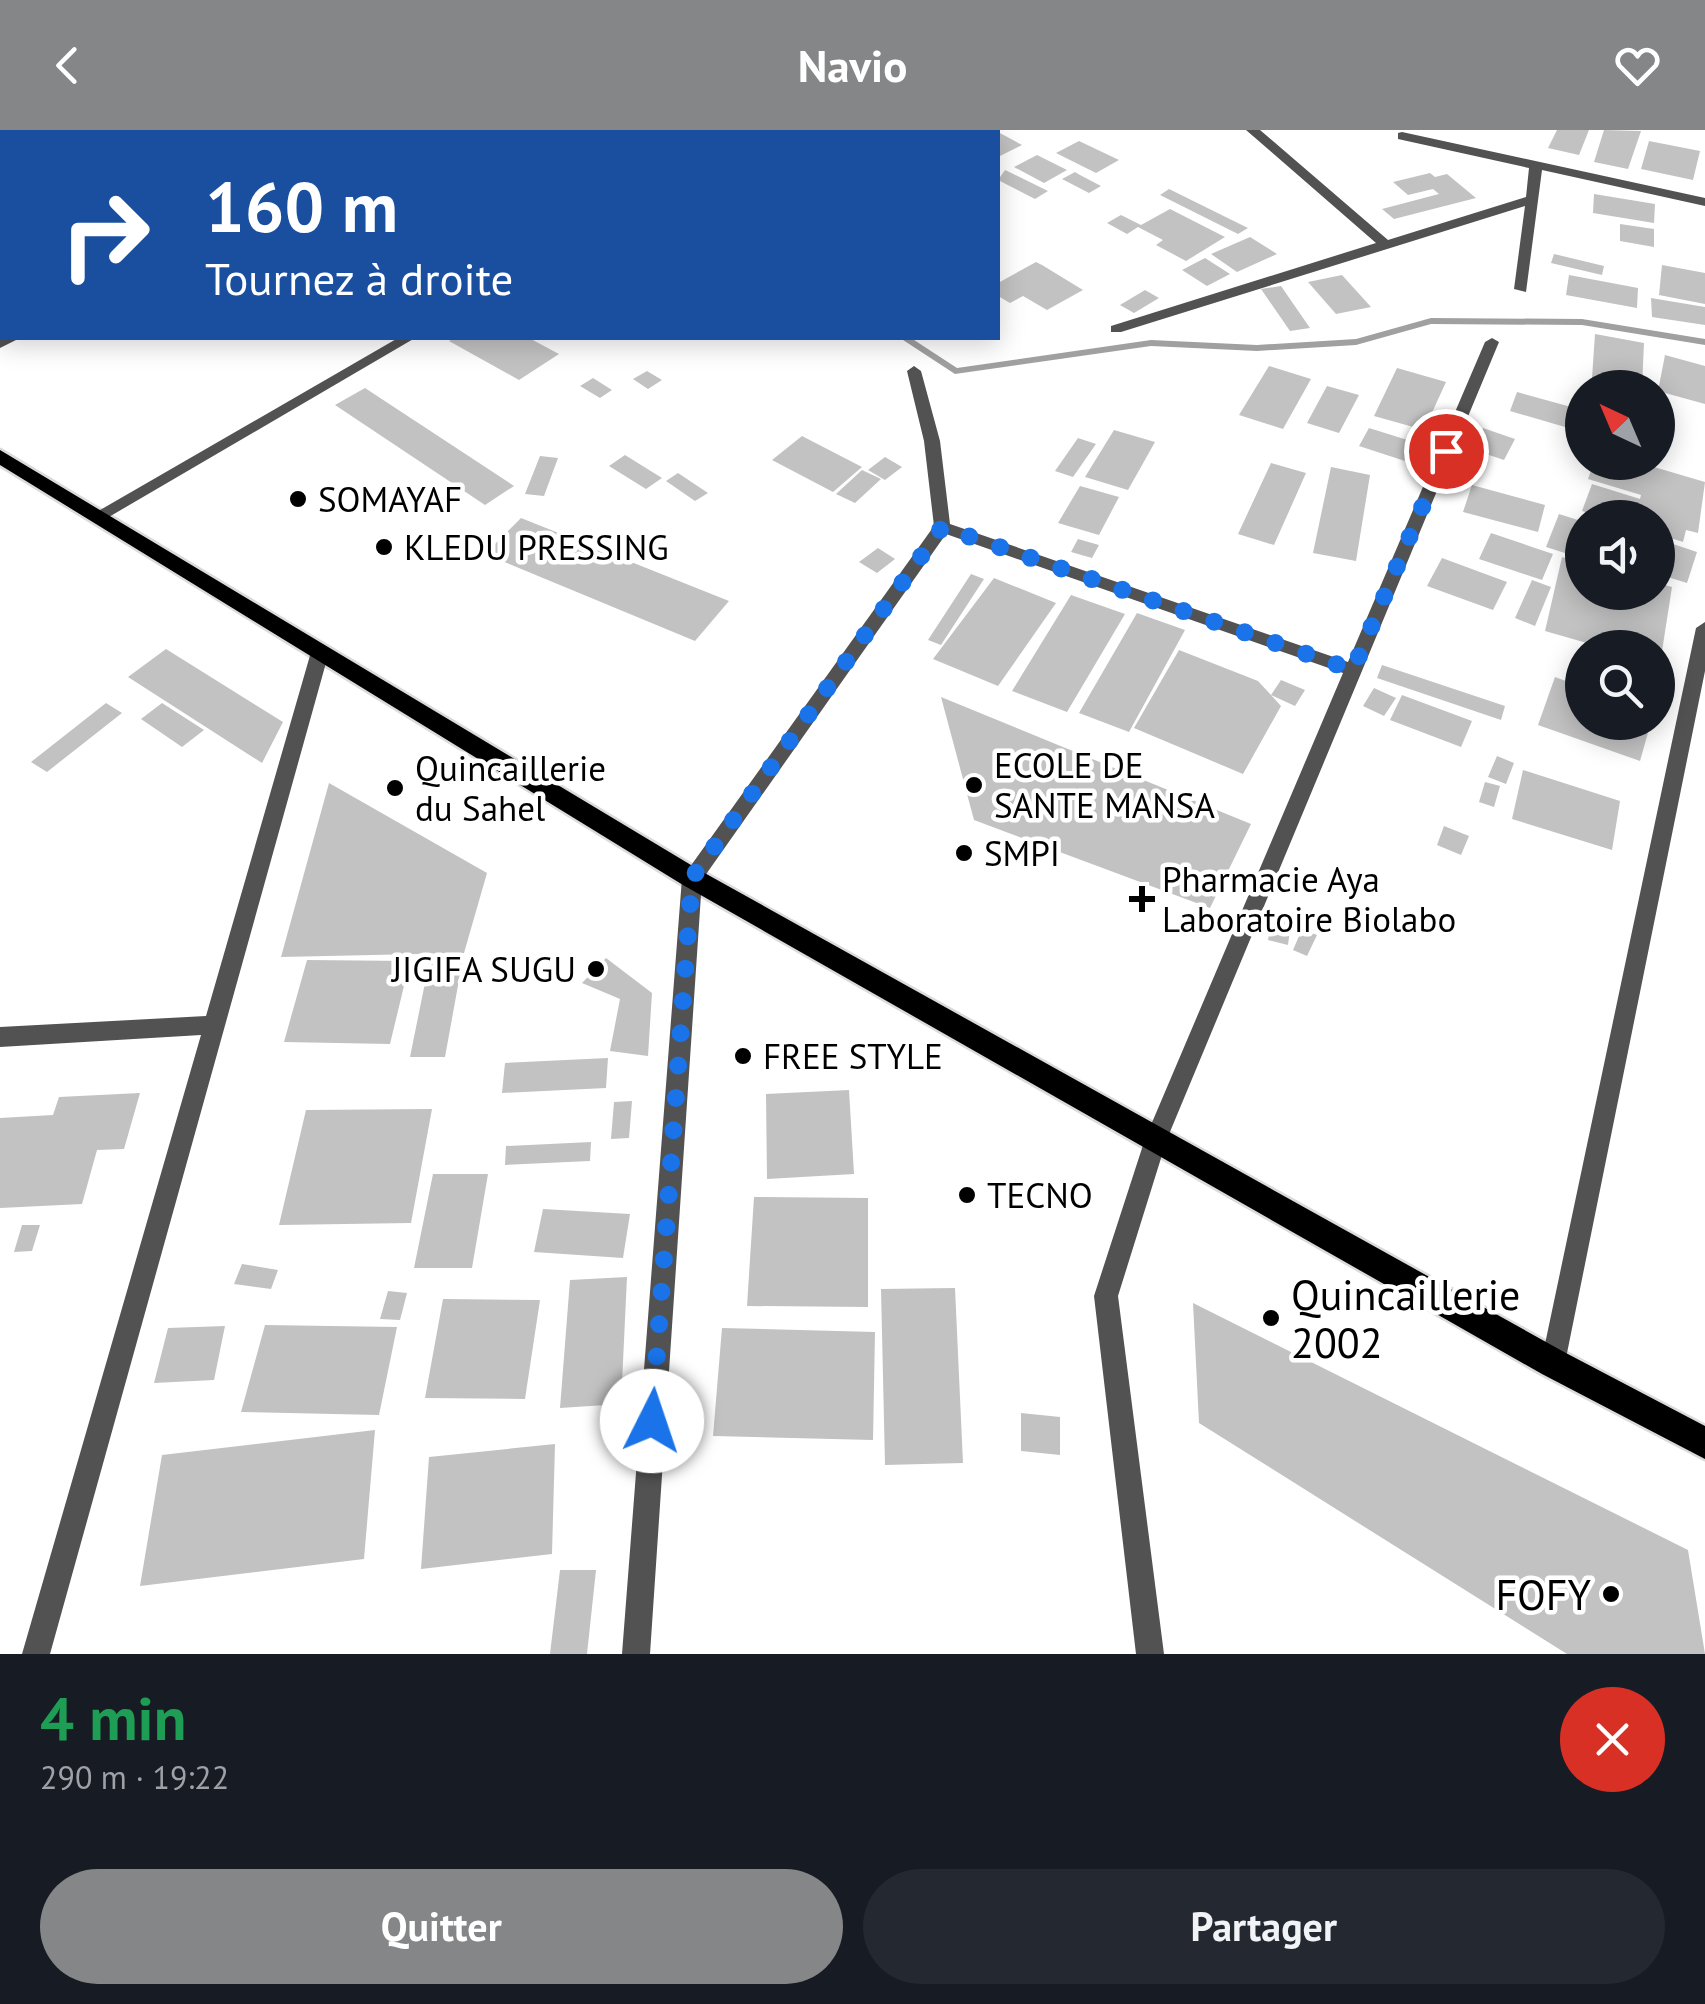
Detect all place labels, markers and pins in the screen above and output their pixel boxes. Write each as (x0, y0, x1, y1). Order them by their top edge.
pin (1404, 409, 1489, 494)
place label: SOMAYAF (318, 476, 462, 522)
marker: SOMAYAF (287, 488, 309, 510)
place label: KLEDU PRESSING (404, 524, 669, 570)
marker: KLEDU PRESSING (373, 536, 395, 558)
place label: ECOLE DE SANTE MANSA (994, 742, 1215, 828)
place label: Quincaillerie du Sahel (415, 745, 606, 831)
marker: ECOLE DE SANTE MANSA (963, 774, 985, 796)
marker: Quincaillerie du Sahel (384, 777, 406, 799)
place label: SMPI (984, 830, 1060, 876)
marker: SMPI (953, 842, 975, 864)
place label: Pharmacie Aya Laboratoire Biolabo (1162, 856, 1456, 942)
marker: Pharmacie Aya Laboratoire Biolabo (1131, 888, 1153, 910)
place label: JIGIFA SUGU (390, 946, 576, 992)
marker: JIGIFA SUGU (585, 958, 607, 980)
place label: FREE STYLE (763, 1033, 943, 1079)
marker: FREE STYLE (732, 1045, 754, 1067)
place label: TECNO (987, 1172, 1093, 1218)
marker: TECNO (956, 1184, 978, 1206)
place label: Quincaillerie 2002 (1291, 1267, 1520, 1370)
marker: Quincaillerie 2002 (1260, 1307, 1282, 1329)
place label: FOFY (1495, 1567, 1592, 1622)
marker: FOFY (1600, 1583, 1622, 1605)

